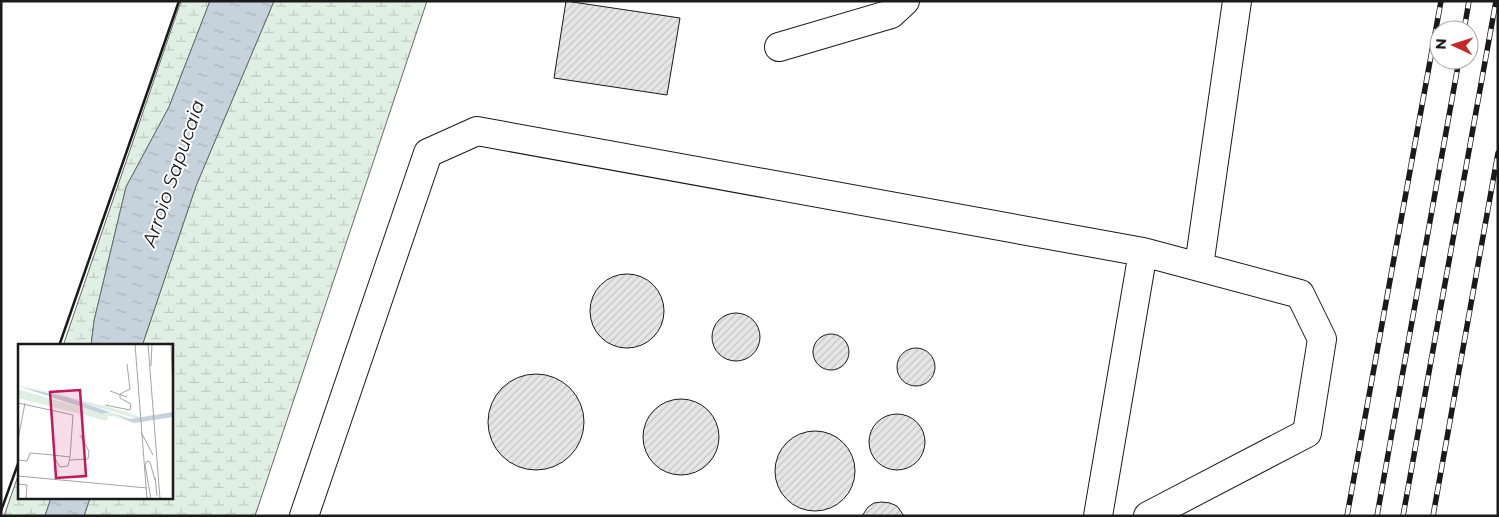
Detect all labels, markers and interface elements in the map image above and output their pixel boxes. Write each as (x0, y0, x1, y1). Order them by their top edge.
north arrow (1429, 20, 1479, 70)
text: N (1432, 38, 1450, 50)
water label: Arroio Sapucaia (137, 97, 209, 251)
inset map (18, 344, 172, 500)

